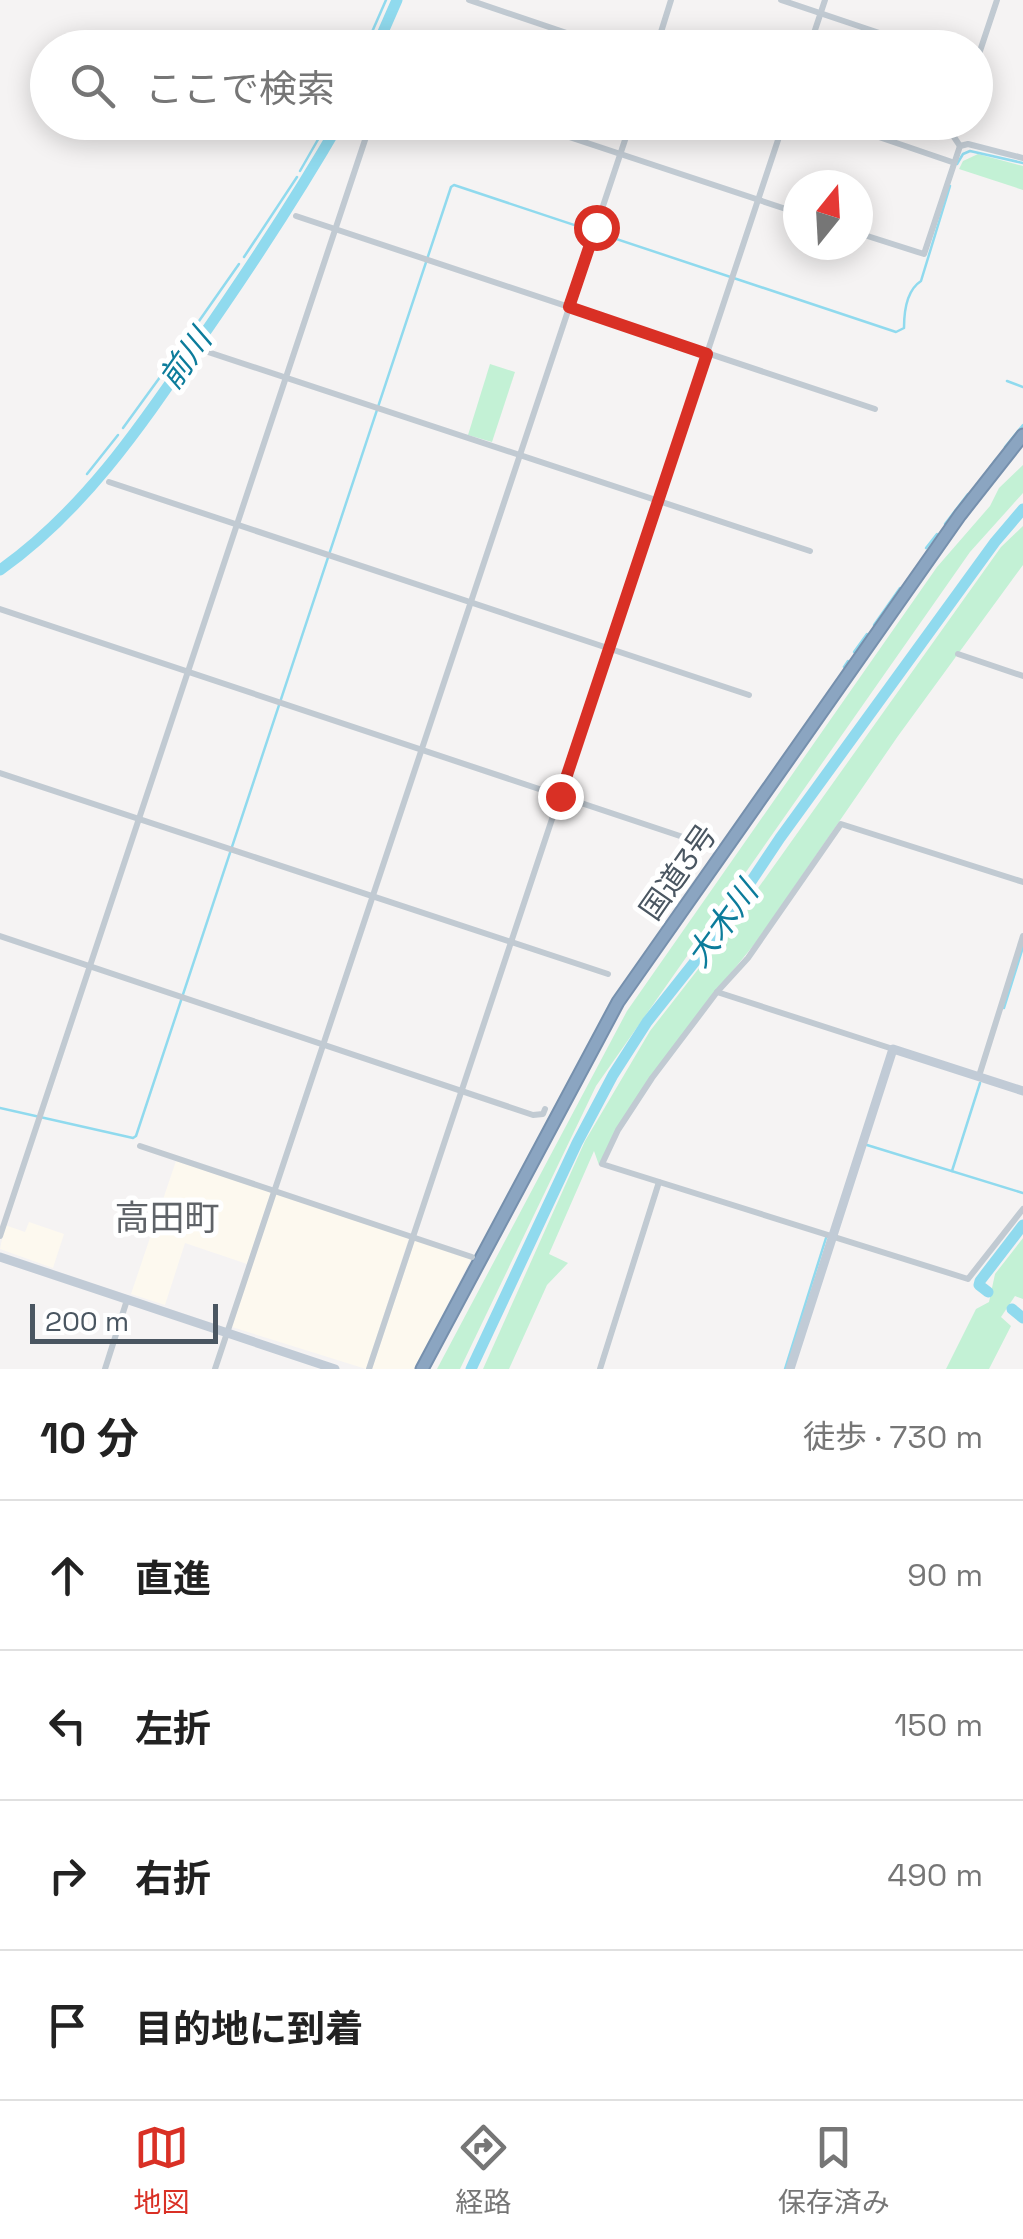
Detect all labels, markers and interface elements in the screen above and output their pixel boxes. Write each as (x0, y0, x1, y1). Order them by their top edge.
search box (30, 30, 993, 140)
icon: search (65, 58, 120, 113)
text: ここで検索 (145, 65, 335, 113)
north arrow (783, 170, 873, 260)
route start (574, 205, 620, 251)
water label: 前川 (150, 319, 221, 397)
route end (538, 774, 584, 820)
street label: 国道3号 (631, 817, 725, 927)
water label: 大木川 (678, 871, 768, 975)
district label: 高田町 (114, 1196, 220, 1240)
scale bar (30, 1299, 218, 1344)
text: 200 m (45, 1303, 129, 1339)
text: 10 分 (40, 1412, 139, 1465)
text: 徒歩 · 730 m (803, 1417, 983, 1457)
icon: ahead (40, 1548, 95, 1603)
text: 直進 (135, 1555, 211, 1603)
text: 90 m (907, 1555, 983, 1595)
icon: left (40, 1698, 95, 1753)
text: 左折 (135, 1705, 211, 1753)
text: 150 m (894, 1705, 983, 1745)
icon: right (40, 1848, 95, 1903)
text: 右折 (135, 1855, 211, 1903)
text: 490 m (887, 1855, 983, 1895)
icon: arrive (40, 1998, 95, 2053)
text: 目的地に到着 (135, 2005, 363, 2053)
tab: 地図 (133, 2120, 189, 2220)
tab: 経路 (455, 2120, 512, 2220)
tab: 保存済み (778, 2120, 890, 2220)

